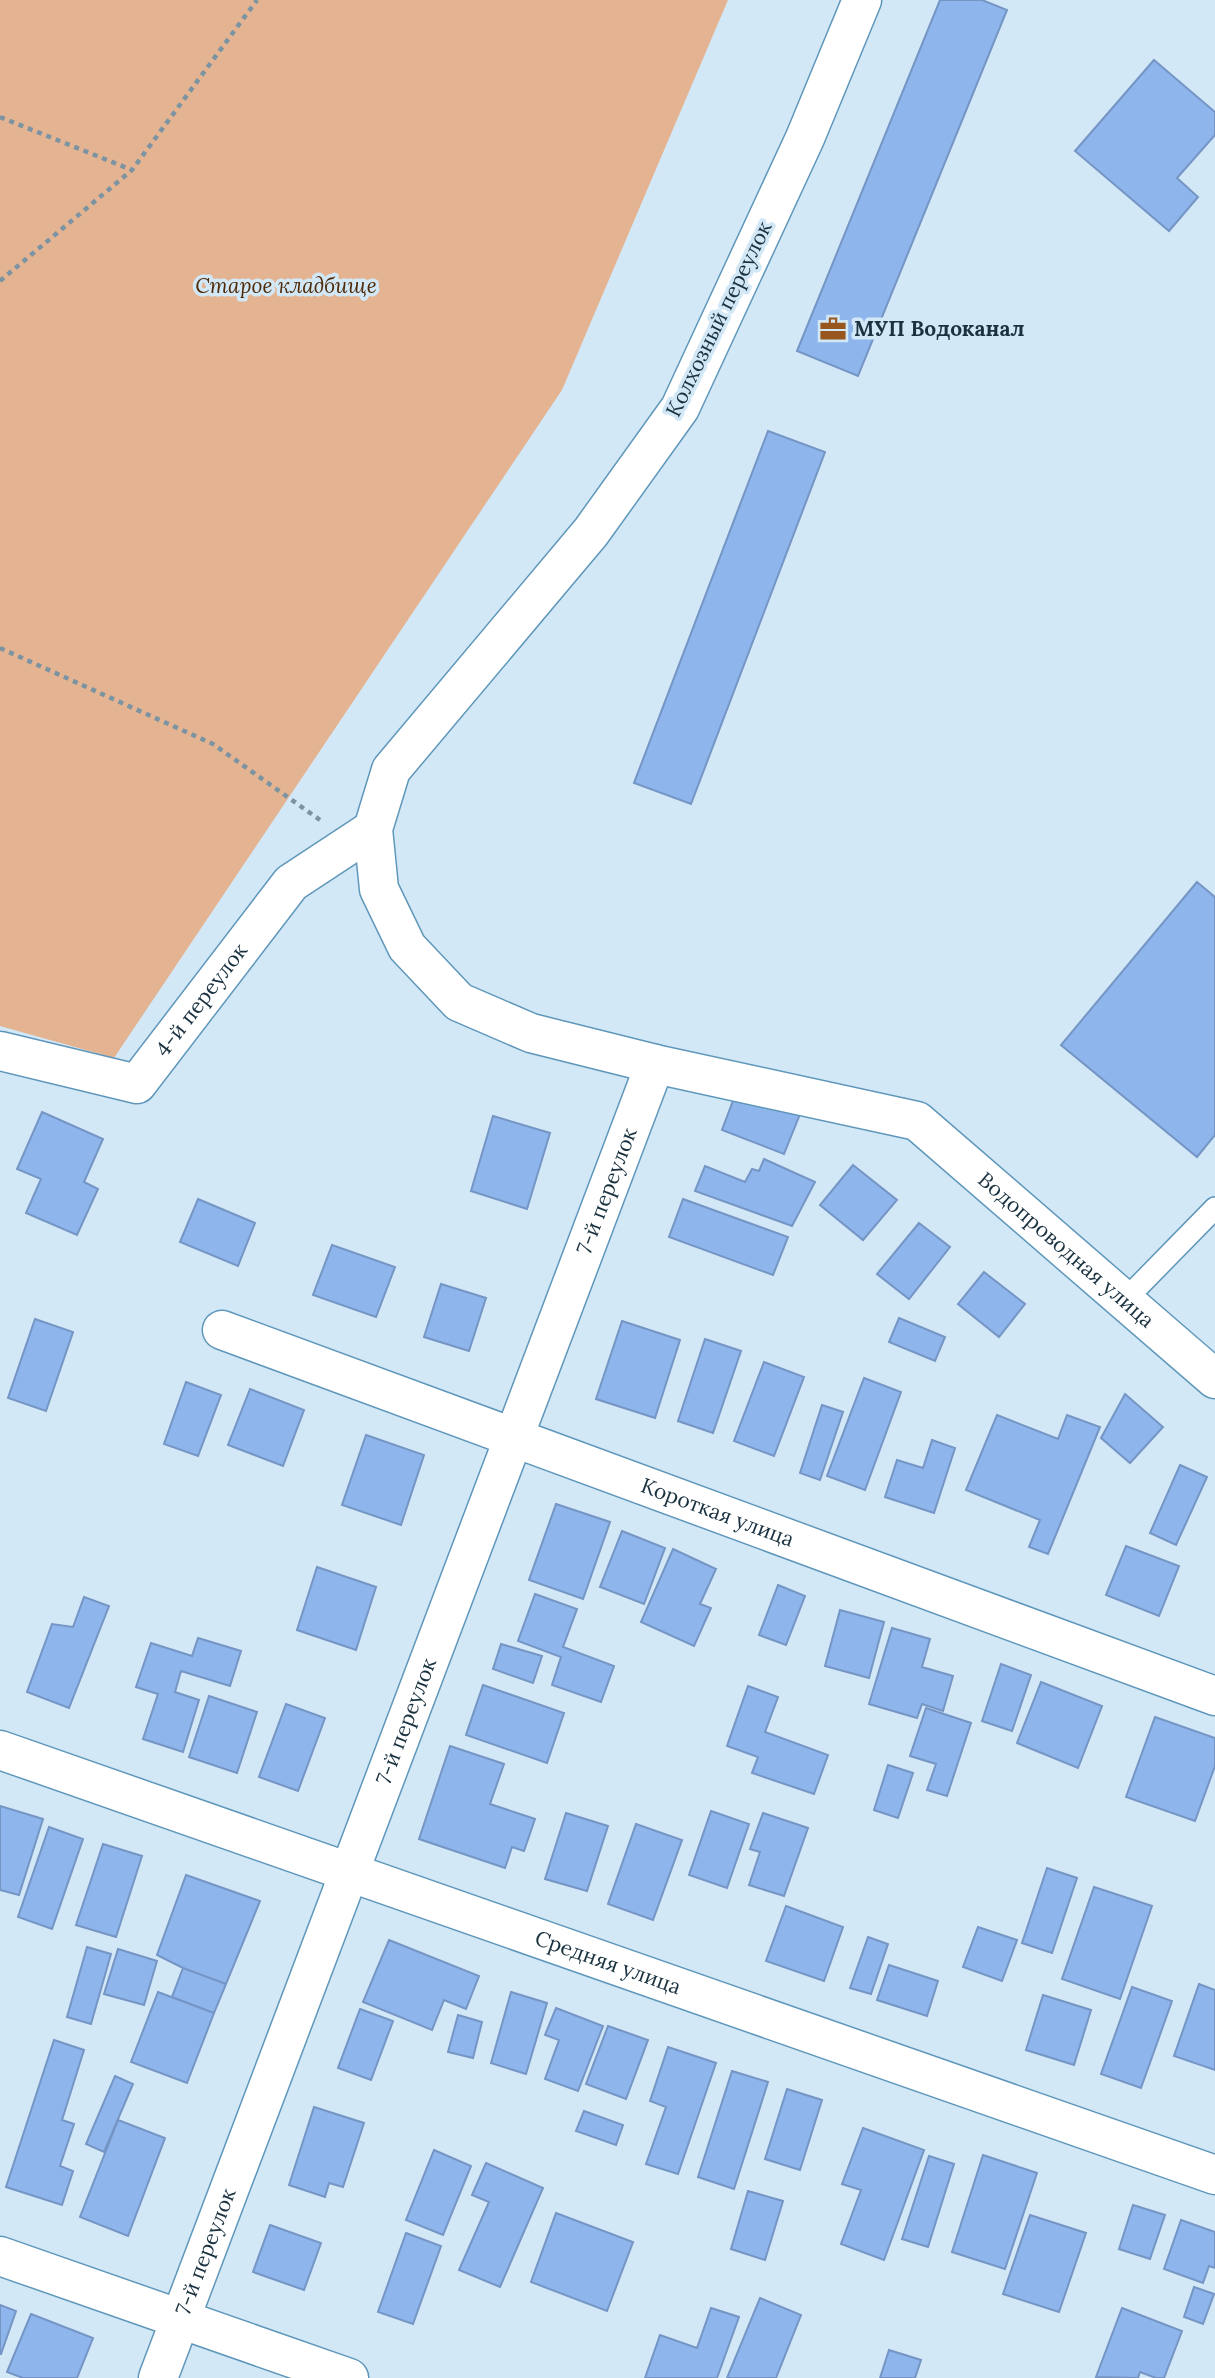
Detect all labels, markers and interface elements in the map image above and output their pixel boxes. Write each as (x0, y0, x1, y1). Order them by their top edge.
street label: Колхозный переулок (659, 216, 778, 421)
park label: Старое кладбище (195, 272, 377, 299)
office icon: МУП Водоканал (818, 314, 848, 344)
place label: МУП Водоканал (854, 315, 1025, 342)
street label: 4-й переулок (149, 937, 254, 1062)
street label: 7-й переулок (570, 1123, 643, 1258)
street label: Водопроводная улица (973, 1166, 1160, 1334)
street label: Короткая улица (637, 1472, 798, 1553)
street label: 7-й переулок (370, 1653, 442, 1788)
street label: Средняя улица (531, 1924, 685, 2000)
street label: 7-й переулок (169, 2184, 242, 2319)

